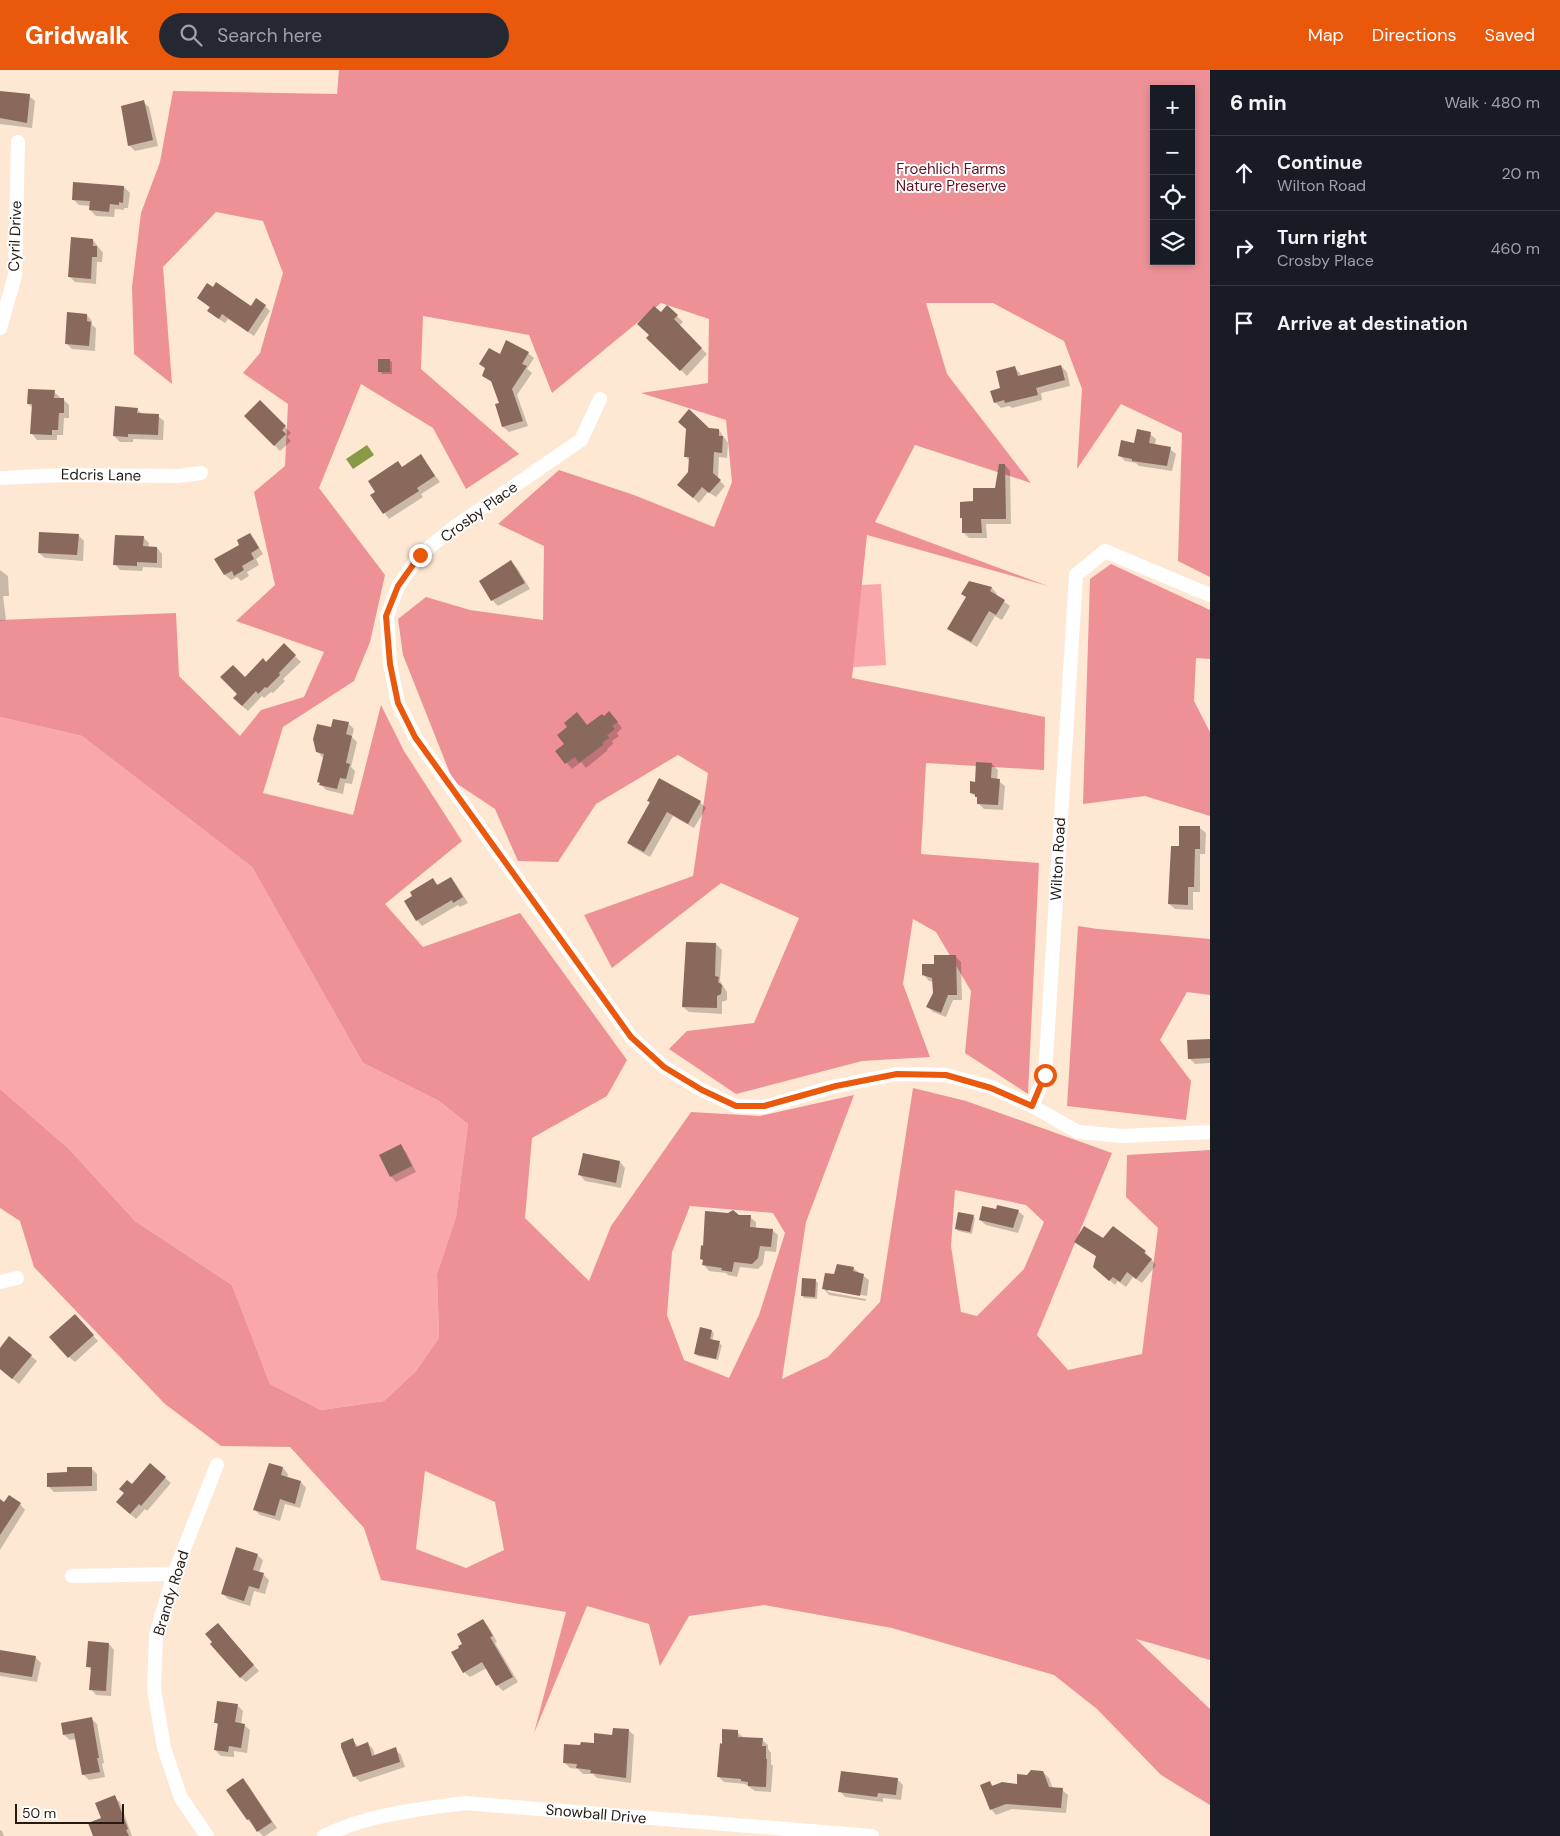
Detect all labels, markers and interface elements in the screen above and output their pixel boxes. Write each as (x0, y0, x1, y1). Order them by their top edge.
search box (159, 13, 509, 58)
text: Gridwalk (25, 20, 129, 51)
icon: search (177, 21, 205, 49)
text: Search here (217, 23, 322, 48)
text: Map (1308, 23, 1344, 47)
text: Directions (1372, 23, 1457, 47)
text: Saved (1485, 23, 1535, 47)
map controls (1150, 85, 1195, 265)
button: + (1150, 85, 1195, 130)
text: 6 min (1230, 89, 1287, 117)
text: Walk · 480 m (1444, 92, 1540, 113)
button: − (1150, 130, 1195, 175)
text: Continue (1277, 150, 1363, 175)
park label: Froehlich Farms Nature Preserve (896, 159, 1006, 196)
icon: ahead (1230, 159, 1258, 187)
text: 20 m (1501, 163, 1540, 184)
button: locate (1150, 175, 1195, 220)
text: Wilton Road (1277, 175, 1366, 196)
street label: Cyril Drive (4, 200, 26, 272)
button: layers (1150, 220, 1195, 265)
text: Turn right (1277, 225, 1367, 250)
icon: right (1230, 234, 1258, 262)
text: 460 m (1491, 238, 1540, 259)
text: Crosby Place (1277, 250, 1374, 271)
icon: arrive (1230, 309, 1258, 337)
text: Arrive at destination (1277, 311, 1468, 336)
street label: Edcris Lane (61, 464, 141, 486)
street label: Crosby Place (436, 477, 522, 547)
route end (409, 544, 432, 567)
street label: Wilton Road (1046, 817, 1070, 901)
route start (1034, 1064, 1057, 1087)
street label: Brandy Road (149, 1548, 193, 1638)
street label: Snowball Drive (545, 1800, 647, 1828)
scale bar (15, 1801, 124, 1824)
text: 50 m (22, 1804, 56, 1822)

